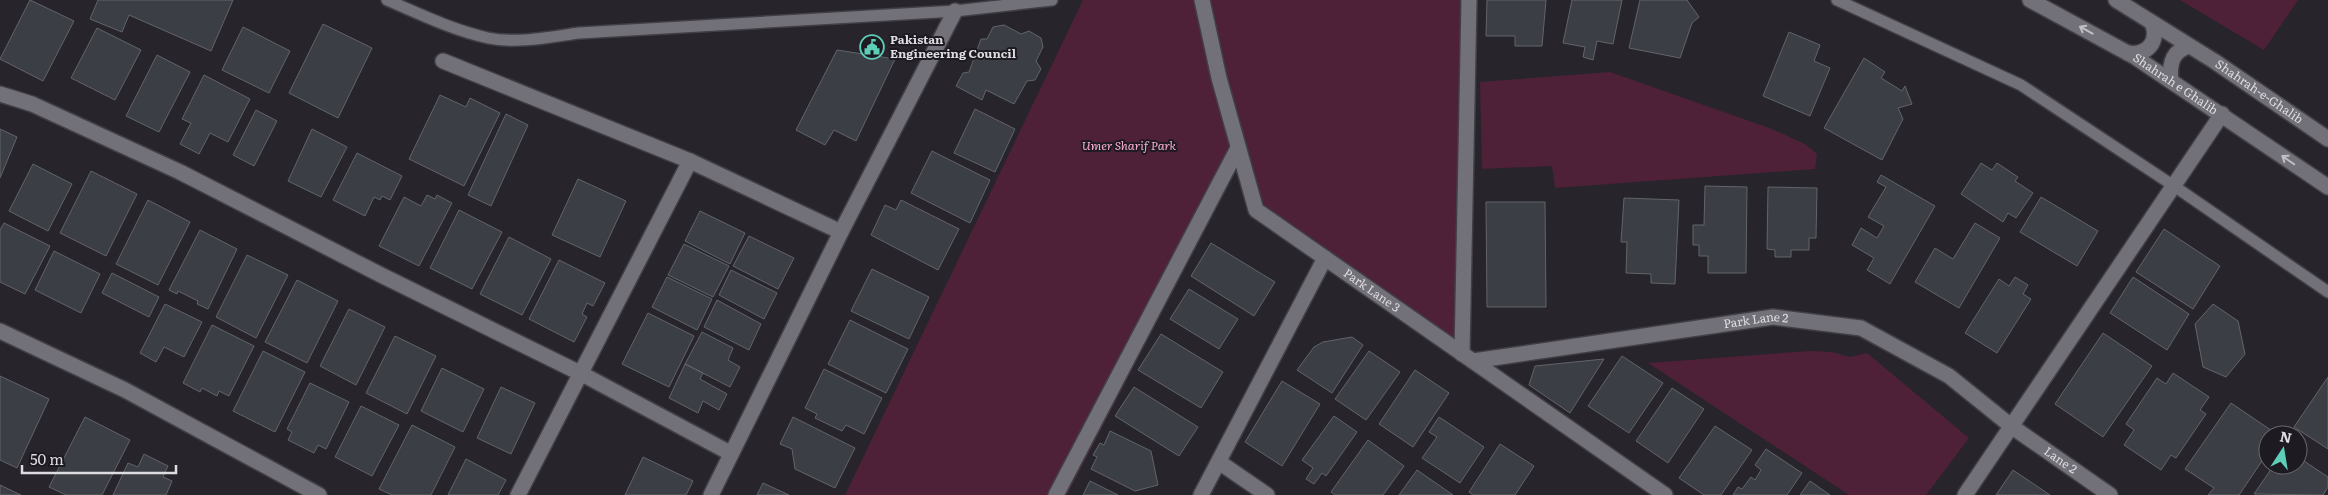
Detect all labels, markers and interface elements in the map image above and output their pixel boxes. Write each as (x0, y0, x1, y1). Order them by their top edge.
one-way arrow (2078, 25, 2093, 35)
place label: Pakistan Engineering Council (890, 30, 1017, 62)
public building icon: Pakistan Engineering Council (859, 34, 885, 60)
street label: Shahrah e Ghalib (2130, 48, 2222, 118)
street label: Shahrah-e-Ghalib (2212, 55, 2307, 127)
park label: Umer Sharif Park (1082, 136, 1177, 154)
one-way arrow (2281, 155, 2295, 165)
street label: Park Lane 3 (1340, 264, 1404, 316)
street label: Park Lane 2 (1722, 307, 1790, 332)
north arrow (2258, 425, 2308, 475)
text: N (2278, 425, 2294, 447)
scale bar (22, 442, 176, 474)
street label: Lane 2 (2041, 442, 2081, 477)
text: 50 m (30, 447, 64, 470)

